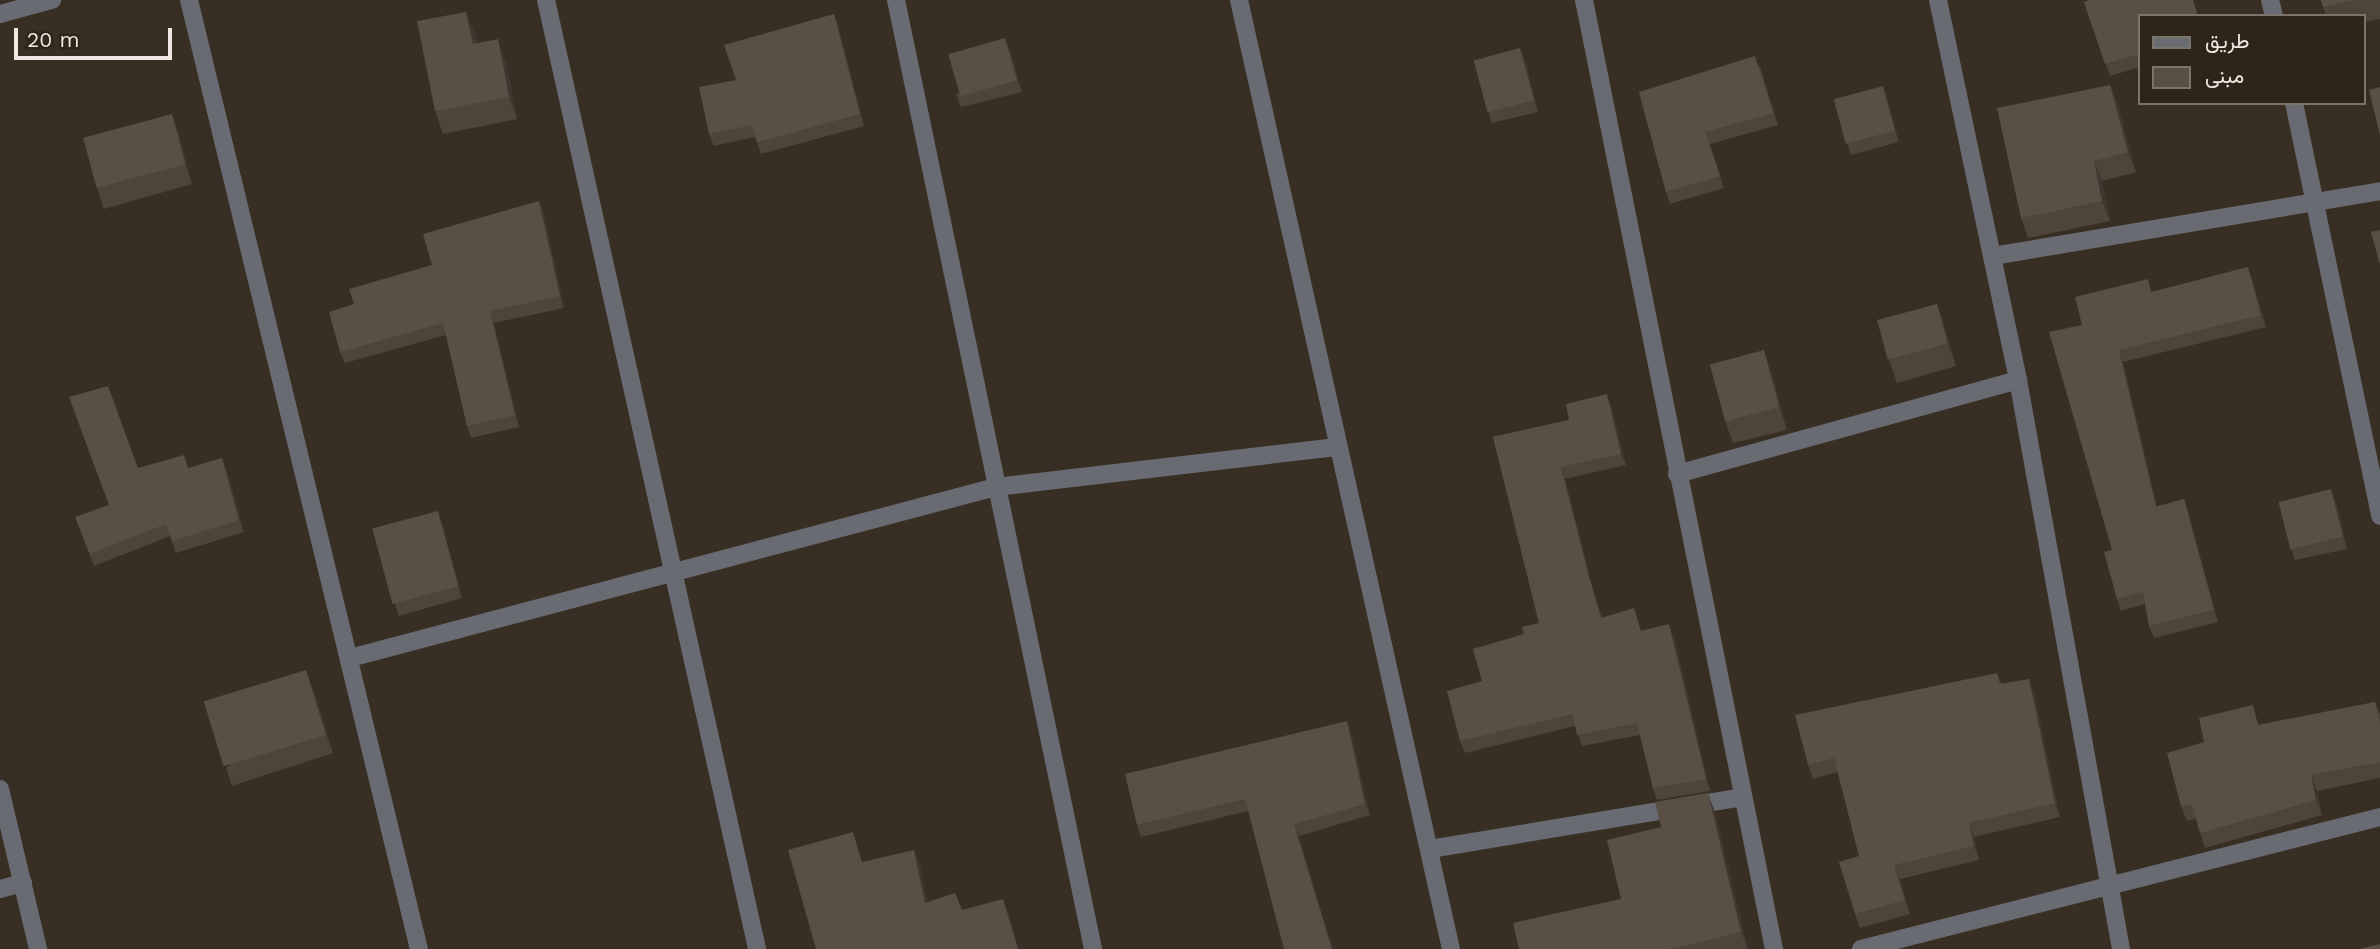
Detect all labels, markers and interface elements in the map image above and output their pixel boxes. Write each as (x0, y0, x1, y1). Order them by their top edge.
scale bar (18, 14, 175, 58)
legend (2138, 14, 2366, 105)
text: 20 m (27, 27, 79, 52)
text: طريق (2205, 28, 2250, 53)
text: مبنى (2205, 63, 2244, 88)

